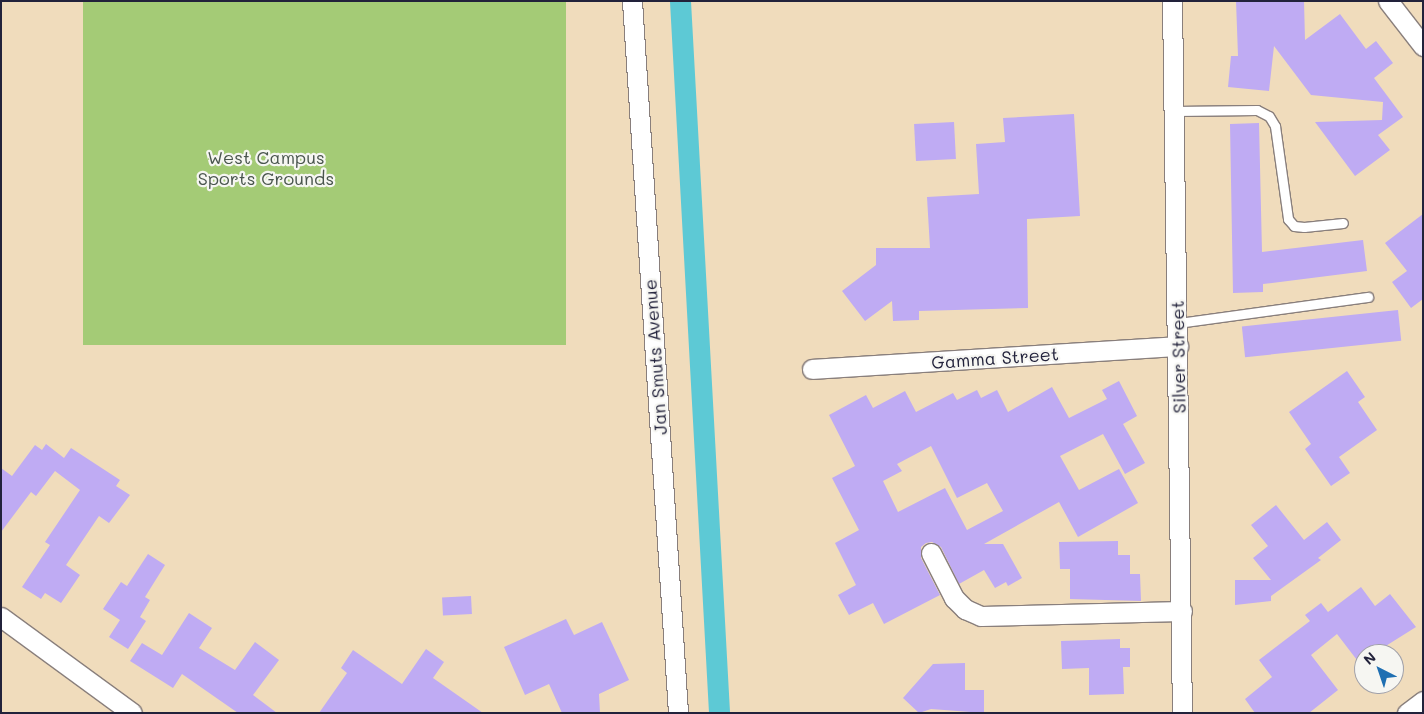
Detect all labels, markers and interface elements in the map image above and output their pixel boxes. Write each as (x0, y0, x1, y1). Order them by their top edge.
park label: West Campus Sports Grounds (198, 147, 334, 190)
street label: Jan Smuts Avenue (639, 279, 671, 435)
street label: Silver Street (1166, 300, 1190, 414)
street label: Gamma Street (931, 343, 1059, 373)
north arrow (1354, 644, 1404, 694)
text: N (1359, 647, 1380, 669)

